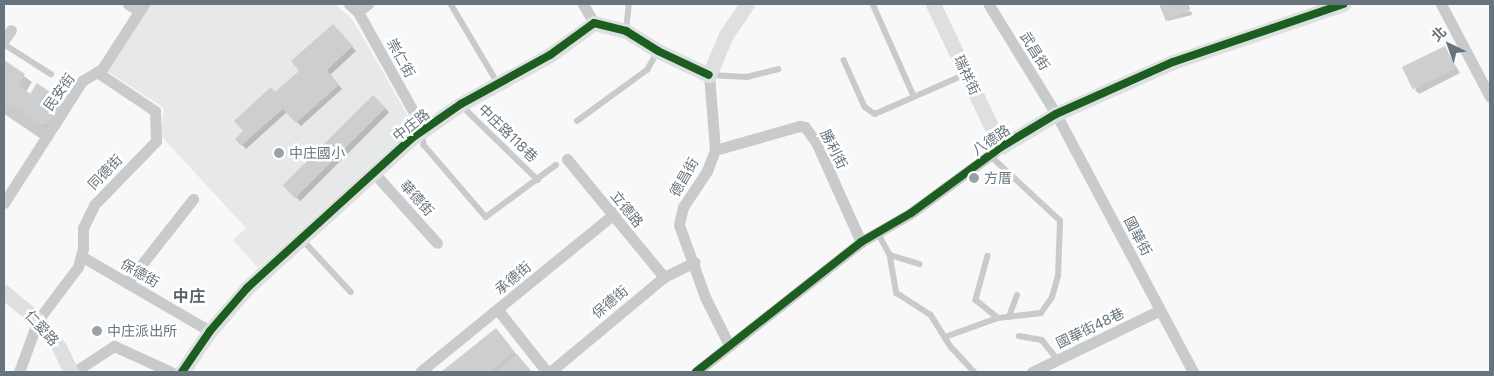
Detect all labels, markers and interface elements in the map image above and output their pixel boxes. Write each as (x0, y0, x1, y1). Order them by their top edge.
north arrow (1424, 20, 1474, 70)
text: 北 (1428, 22, 1450, 44)
street label: 武昌街 (1017, 29, 1053, 73)
street label: 崇仁街 (383, 36, 419, 80)
street label: 瑞祥街 (951, 52, 983, 98)
street label: 民安街 (40, 70, 78, 114)
street label: 中庄路118巷 (475, 101, 541, 165)
street label: 中庄路 (389, 105, 433, 145)
street label: 八德路 (969, 121, 1013, 159)
street label: 勝利街 (817, 126, 851, 172)
place label: 中庄國小 (289, 145, 345, 161)
marker: 中庄國小 (273, 147, 285, 159)
street label: 同德街 (84, 151, 126, 193)
street label: 德昌街 (666, 155, 702, 199)
place label: 方厝 (984, 170, 1012, 186)
marker: 方厝 (968, 172, 980, 184)
street label: 華德街 (397, 177, 437, 219)
street label: 立德路 (607, 187, 647, 231)
street label: 國華街 (1121, 214, 1155, 258)
street label: 保德街 (118, 255, 162, 291)
street label: 承德街 (492, 258, 534, 298)
street label: 保德街 (589, 282, 631, 322)
district label: 中庄 (173, 286, 205, 306)
street label: 國華街48巷 (1053, 304, 1127, 352)
street label: 仁愛路 (22, 307, 62, 349)
place label: 中庄派出所 (107, 323, 177, 339)
marker: 中庄派出所 (91, 325, 103, 337)

